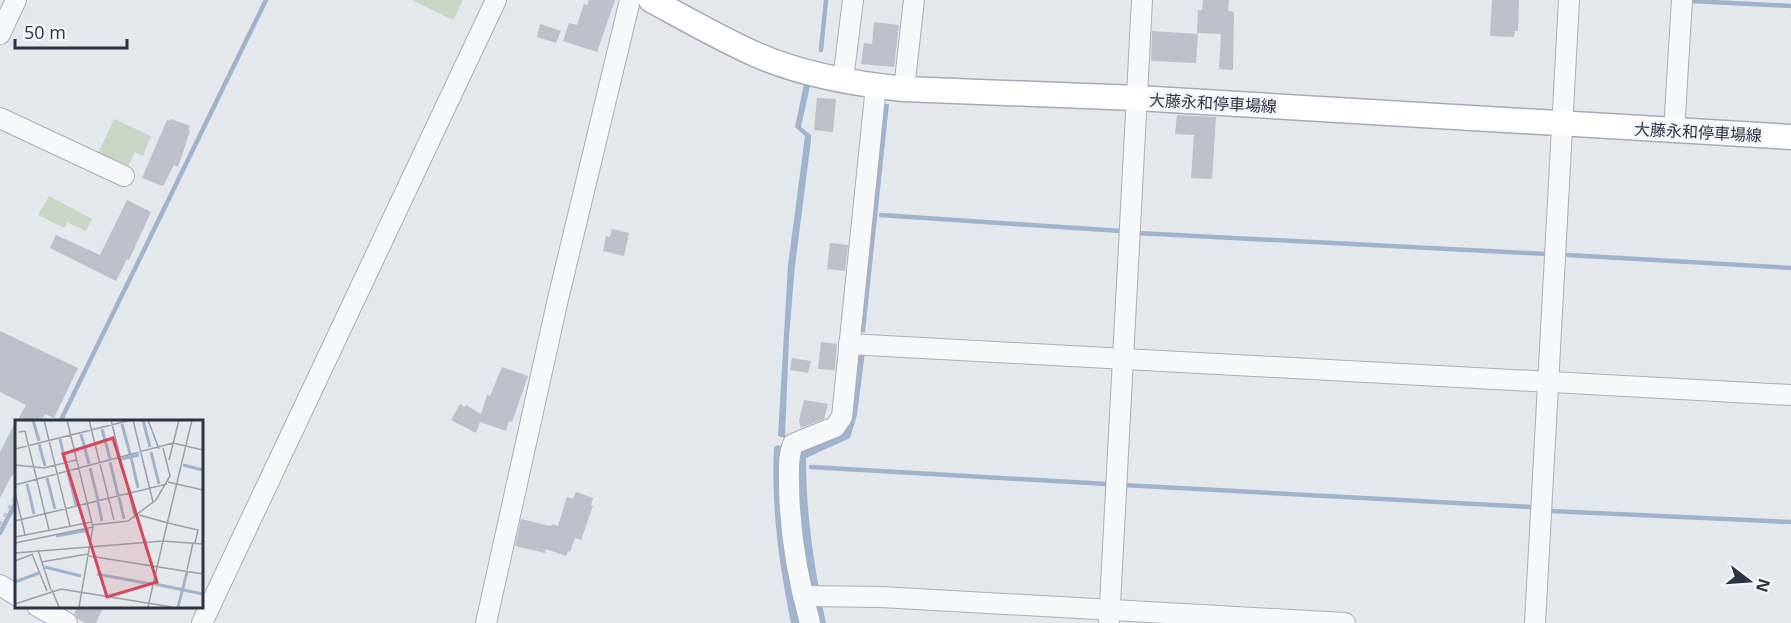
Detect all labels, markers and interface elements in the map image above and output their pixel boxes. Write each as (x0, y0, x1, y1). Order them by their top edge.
scale bar (15, 12, 128, 50)
text: 50 m (24, 20, 66, 44)
street label: 大藤永和停車場線 (1149, 89, 1277, 117)
street label: 大藤永和停車場線 (1634, 118, 1762, 146)
inset map (15, 420, 202, 608)
north arrow (1719, 551, 1779, 611)
text: N (1751, 576, 1776, 595)

